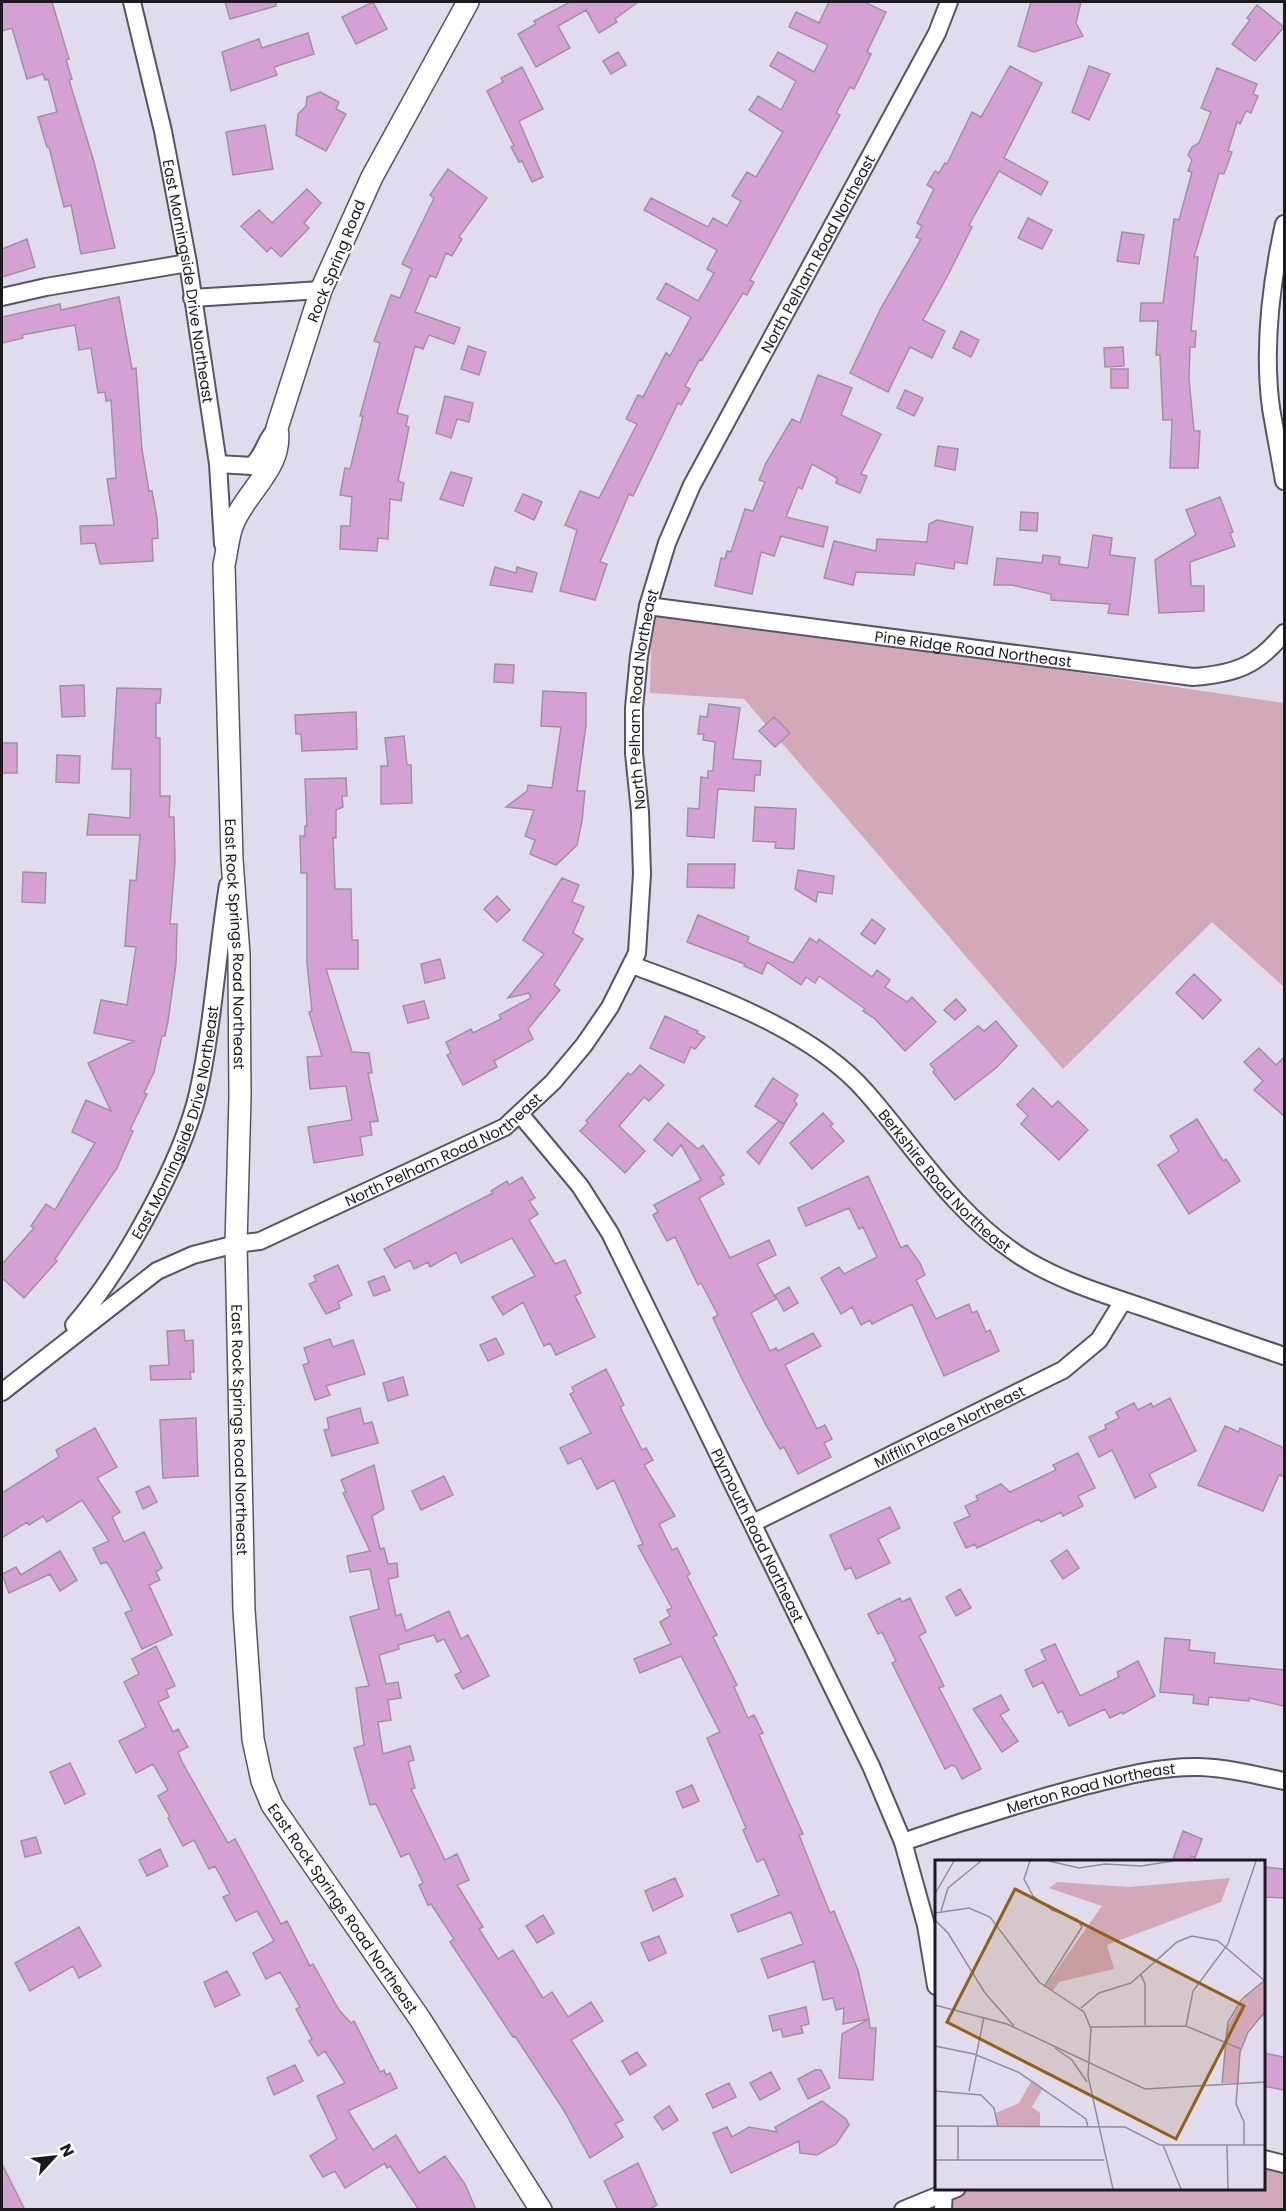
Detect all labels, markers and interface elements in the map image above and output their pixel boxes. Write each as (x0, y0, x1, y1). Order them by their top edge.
street label: North Pelham Road Northeast (755, 151, 880, 356)
street label: East Morningside Drive Northeast (158, 158, 219, 404)
street label: Rock Spring Road (302, 197, 370, 325)
street label: North Pelham Road Northeast (624, 586, 663, 811)
street label: Pine Ridge Road Northeast (874, 625, 1073, 672)
street label: East Rock Springs Road Northeast (220, 818, 250, 1070)
street label: East Morningside Drive Northeast (126, 1004, 223, 1243)
street label: North Pelham Road Northeast (341, 1088, 546, 1211)
street label: Berkshire Road Northeast (874, 1104, 1016, 1257)
street label: East Rock Springs Road Northeast (227, 1304, 253, 1556)
street label: Mifflin Place Northeast (870, 1380, 1029, 1472)
street label: Plymouth Road Northeast (707, 1445, 809, 1626)
street label: Merton Road Northeast (1004, 1757, 1176, 1818)
street label: East Rock Springs Road Northeast (263, 1799, 423, 2017)
inset map (935, 1860, 1265, 2190)
north arrow (24, 2127, 84, 2187)
text: N (54, 2140, 80, 2161)

